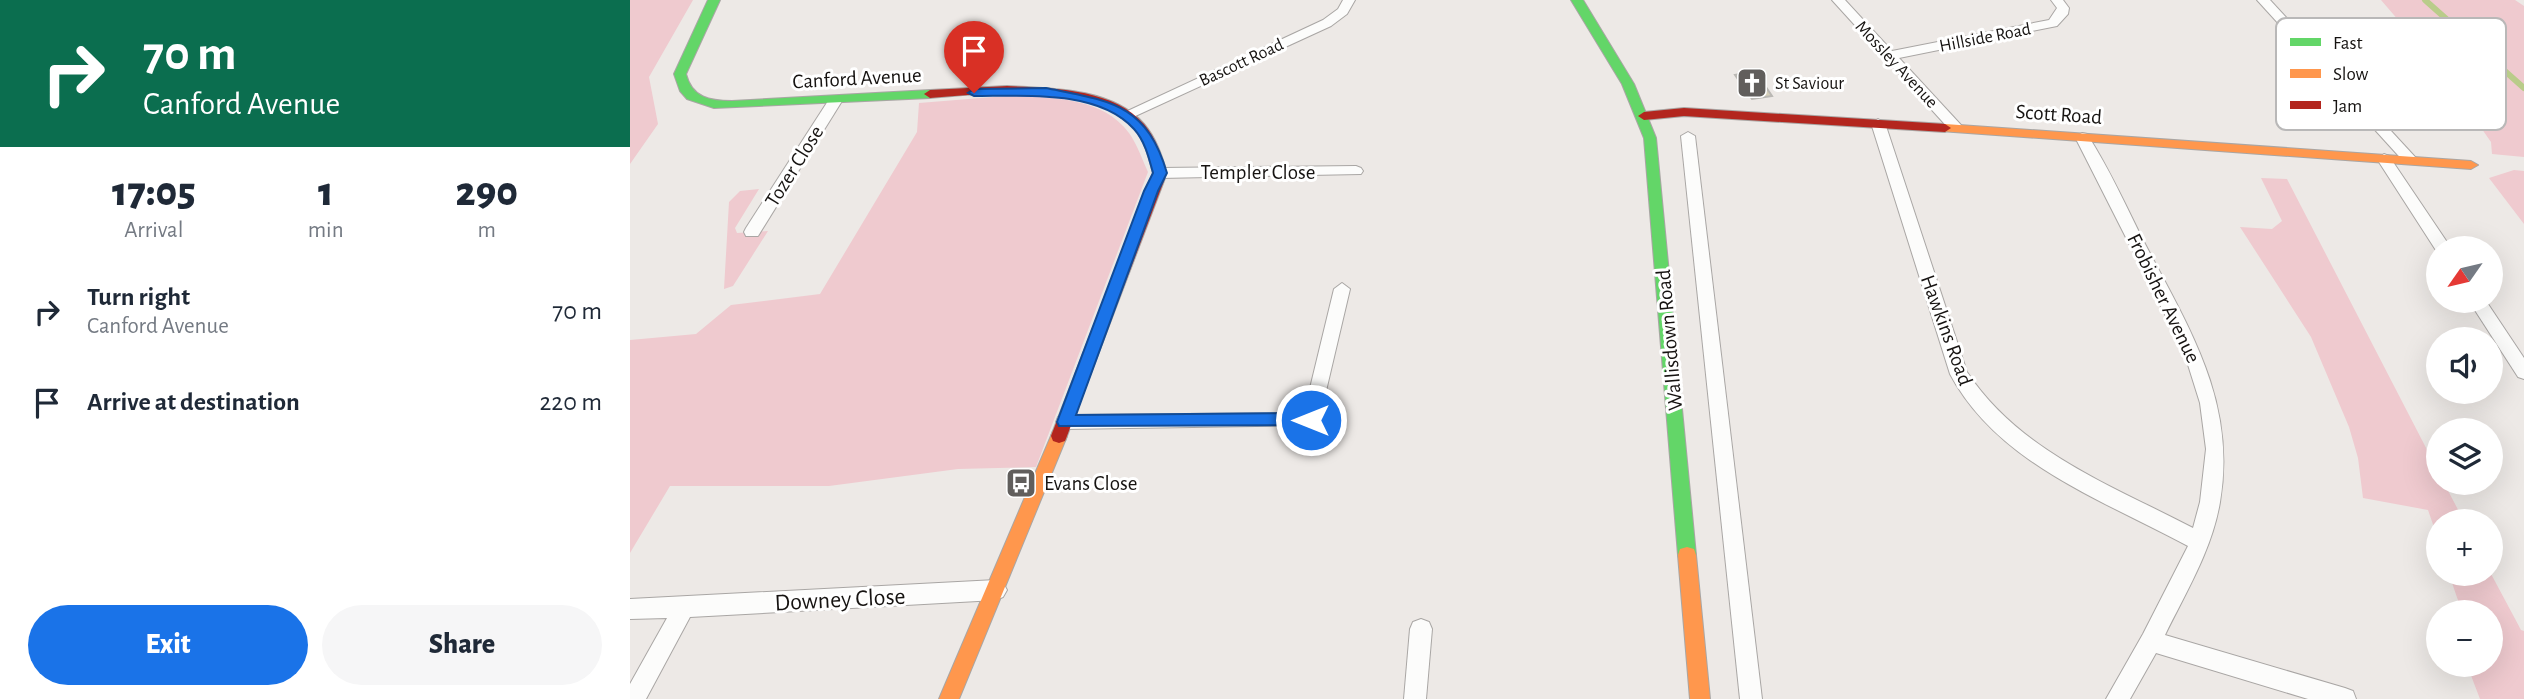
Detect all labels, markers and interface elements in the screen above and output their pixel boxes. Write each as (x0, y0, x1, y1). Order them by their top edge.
street label: Mossley Avenue (1852, 18, 1941, 112)
legend (2276, 18, 2506, 130)
street label: Hillside Road (1938, 20, 2033, 56)
pin (944, 21, 1004, 93)
icon: right (28, 28, 119, 119)
text: 70 m (143, 30, 237, 79)
icon: arrive (955, 32, 993, 70)
text: Fast (2333, 34, 2363, 53)
street label: Bascott Road (1197, 36, 1286, 90)
street label: Canford Avenue (792, 65, 922, 92)
text: Slow (2333, 65, 2369, 84)
church icon: St Saviour (1735, 66, 1769, 100)
place label: St Saviour (1775, 75, 1844, 93)
text: Canford Avenue (143, 88, 340, 120)
text: Jam (2333, 97, 2362, 116)
street label: Scott Road (2015, 101, 2103, 128)
street label: Tozer Close (761, 122, 827, 210)
street label: Templer Close (1200, 162, 1316, 183)
text: 17:05 (112, 171, 196, 213)
text: 1 (318, 171, 333, 213)
text: 290 (456, 171, 518, 213)
text: Arrival (124, 219, 183, 242)
text: min (308, 219, 344, 242)
text: m (478, 219, 496, 242)
street label: Frobisher Avenue (2123, 230, 2204, 366)
north arrow (2426, 236, 2502, 313)
map controls (2426, 236, 2503, 677)
street label: Wallisdown Road (1653, 268, 1686, 411)
street label: Hawkins Road (1917, 272, 1976, 388)
text: Turn right (87, 284, 190, 310)
icon: right (28, 293, 66, 331)
text: 70 m (552, 298, 602, 324)
text: Canford Avenue (87, 315, 229, 338)
button: sound (2426, 327, 2503, 404)
position arrow (1274, 383, 1348, 457)
icon: arrive (28, 384, 66, 422)
text: Arrive at destination (87, 389, 300, 415)
text: 220 m (540, 389, 602, 415)
button: layers (2426, 418, 2503, 495)
bus stop icon: Evans Close (1004, 466, 1038, 500)
place label: Evans Close (1044, 473, 1137, 494)
button: + (2426, 509, 2503, 586)
street label: Downey Close (774, 585, 906, 615)
button: − (2426, 600, 2503, 677)
button: Exit (28, 605, 308, 685)
button: Share (322, 605, 602, 685)

